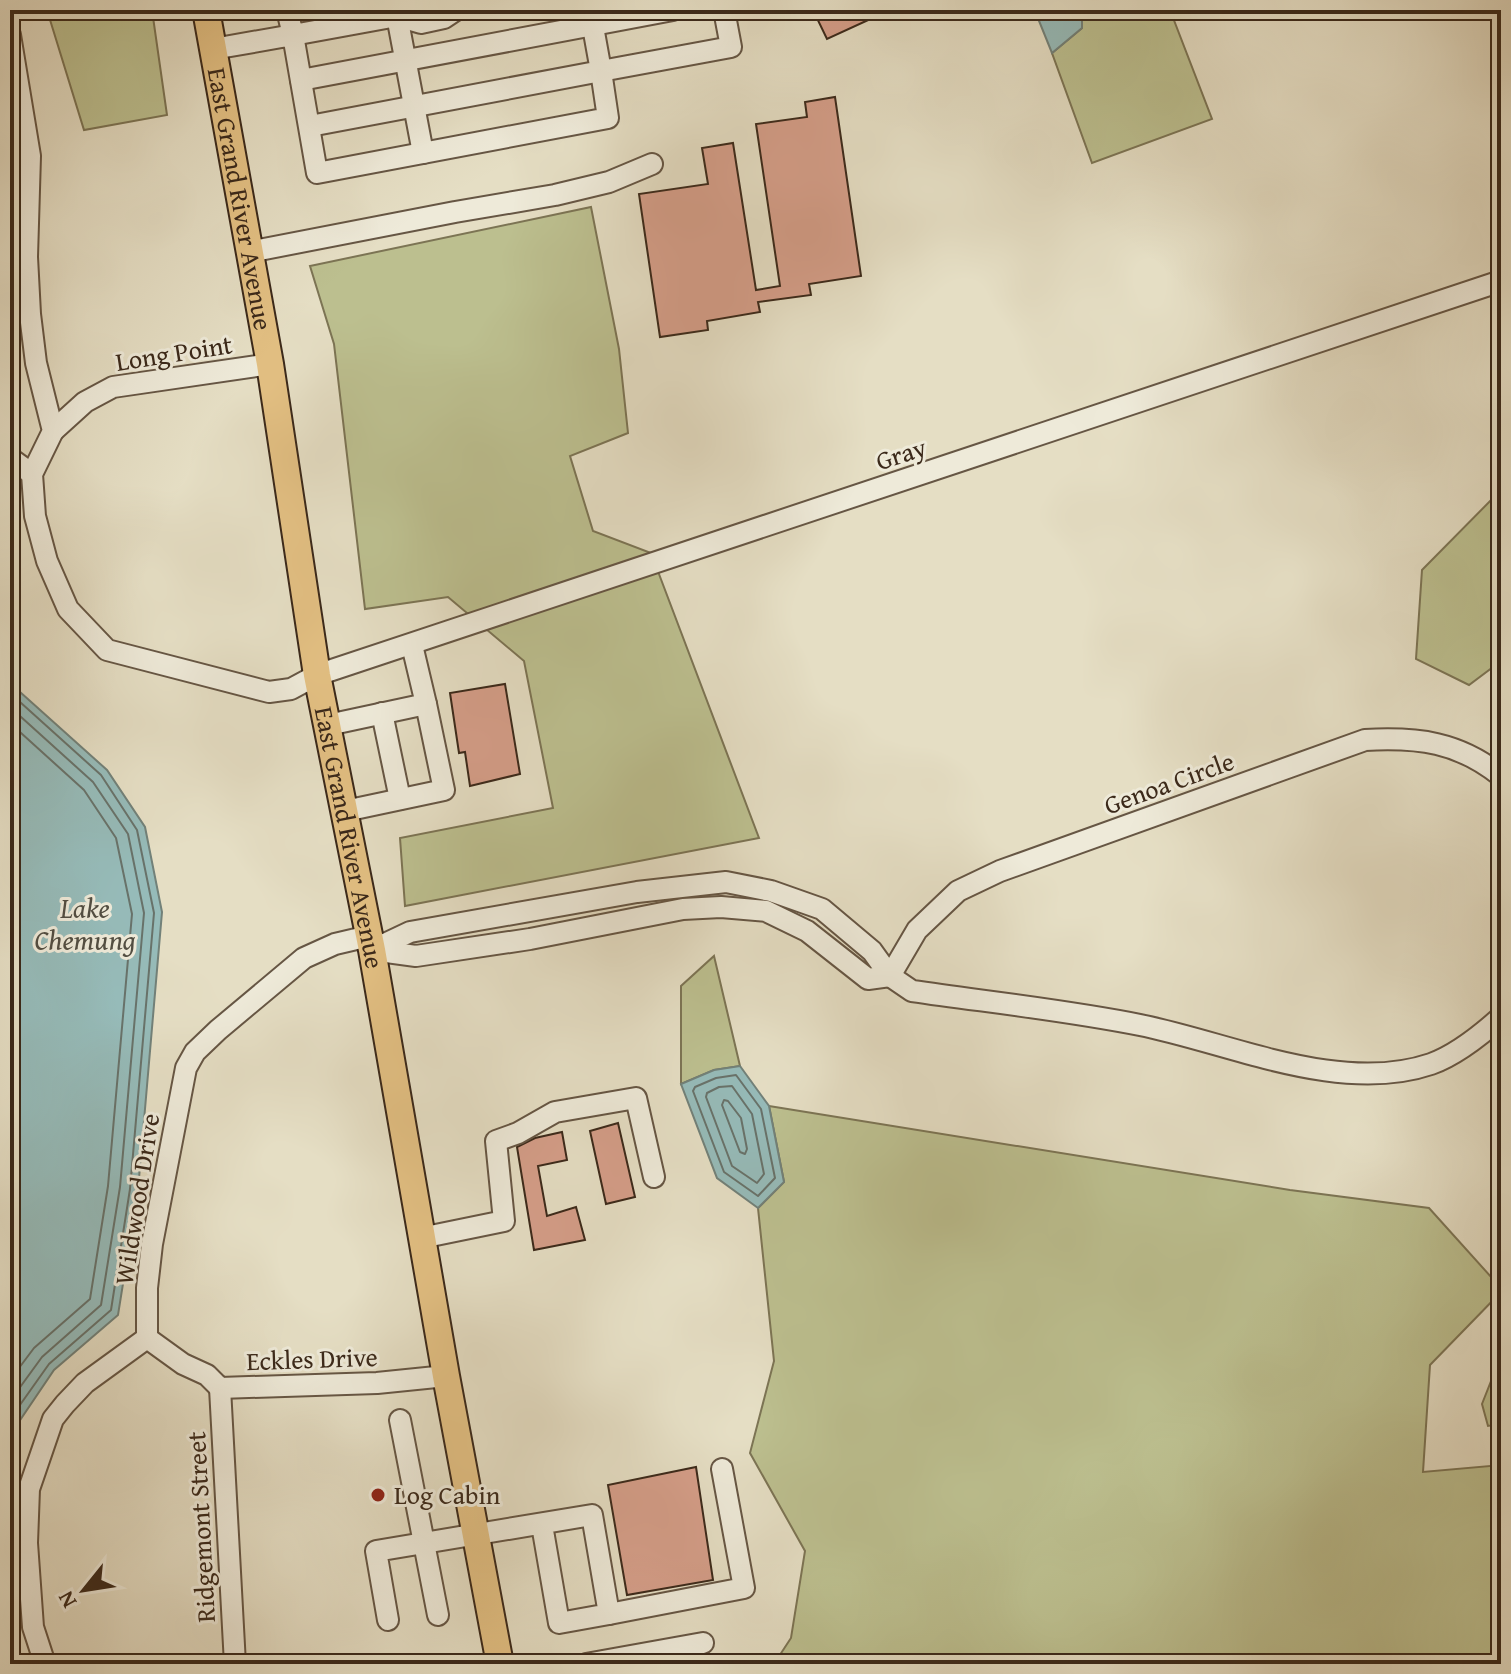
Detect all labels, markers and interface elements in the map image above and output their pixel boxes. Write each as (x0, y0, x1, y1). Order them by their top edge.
street label: East Grand River Avenue (198, 64, 284, 333)
street label: Long Point (113, 324, 235, 381)
street label: Gray (871, 427, 931, 480)
street label: East Grand River Avenue (305, 703, 395, 971)
street label: Genoa Circle (1098, 741, 1239, 824)
water label: Lake Chemung (35, 887, 136, 960)
street label: Wildwood Drive (104, 1110, 169, 1287)
street label: Eckles Drive (246, 1337, 378, 1380)
street label: Ridgemont Street (176, 1431, 225, 1623)
place label: Log Cabin (394, 1475, 501, 1514)
marker: Log Cabin (369, 1486, 387, 1504)
north arrow (44, 1550, 124, 1630)
text: N (49, 1585, 84, 1614)

